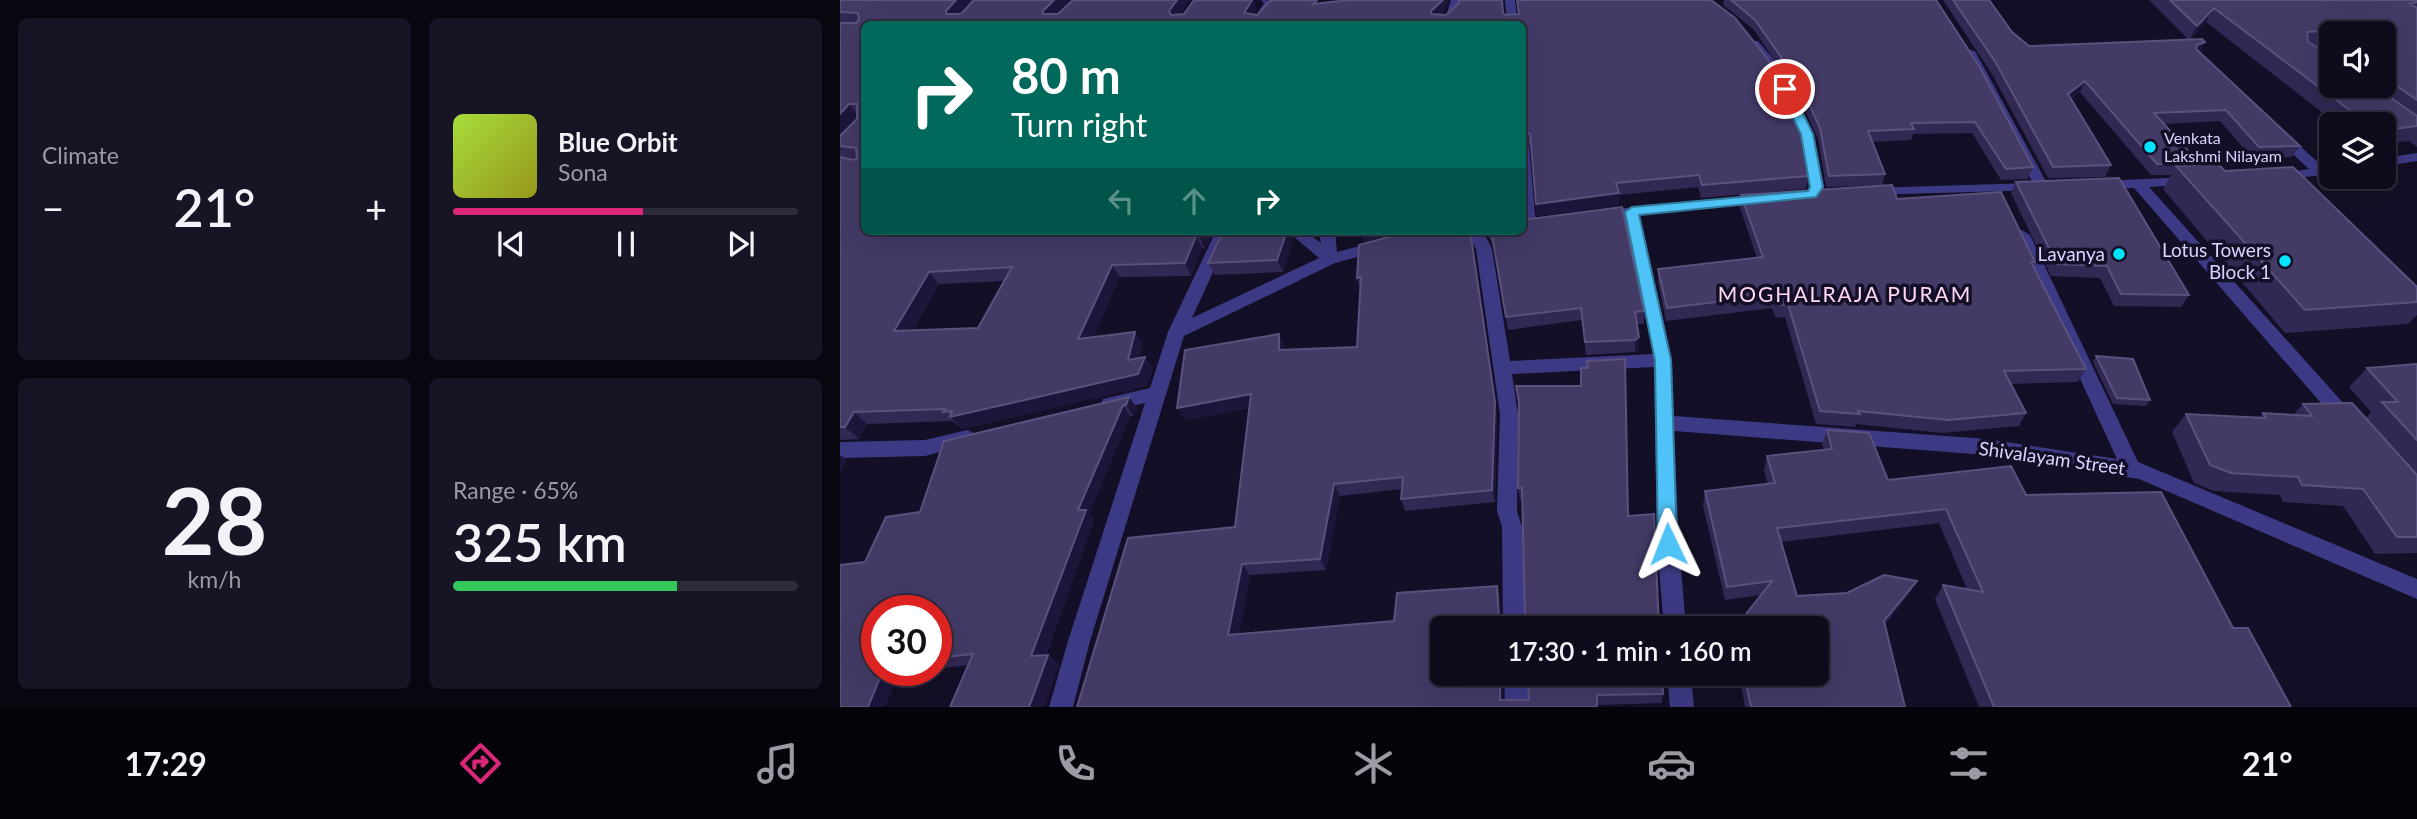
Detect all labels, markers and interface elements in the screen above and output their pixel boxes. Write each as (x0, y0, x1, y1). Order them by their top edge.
map controls (2319, 21, 2396, 189)
button: sound (2319, 21, 2396, 98)
text: 80 m (1011, 46, 1121, 104)
icon: right (896, 49, 987, 140)
pin (1755, 59, 1815, 119)
icon: arrive (1766, 70, 1804, 108)
text: Turn right (1011, 105, 1147, 144)
button: layers (2319, 112, 2396, 189)
text: Blue Orbit (558, 126, 678, 158)
place label: Venkata Lakshmi Nilayam (2164, 128, 2282, 165)
marker: Venkata Lakshmi Nilayam (2142, 139, 2158, 155)
text: Climate (42, 141, 119, 169)
text: Sona (558, 158, 608, 186)
text: 21° (174, 176, 255, 238)
icon: left (1102, 182, 1140, 220)
icon: ahead (1175, 182, 1213, 220)
icon: right (1248, 182, 1286, 220)
text: − (42, 185, 64, 231)
text: + (365, 185, 387, 231)
icon: previous (492, 225, 530, 263)
icon: pause (607, 225, 645, 263)
icon: next (722, 225, 760, 263)
place label: Lotus Towers Block 1 (2162, 238, 2271, 283)
place label: Lavanya (2038, 242, 2105, 265)
marker: Lavanya (2111, 246, 2127, 262)
marker: Lotus Towers Block 1 (2277, 253, 2293, 269)
district label: MOGHALRAJA PURAM (1718, 281, 1972, 306)
street label: Shivalayam Street (1977, 436, 2127, 479)
text: 28 (162, 465, 267, 574)
text: Range · 65% (453, 476, 578, 504)
position arrow (1631, 507, 1705, 581)
text: 325 km (453, 511, 627, 573)
text: km/h (188, 565, 241, 593)
speed limit sign: 30 (861, 595, 952, 686)
text: 17:30 · 1 min · 160 m (1507, 635, 1752, 667)
icon: directions (456, 739, 505, 788)
icon: music (753, 739, 802, 788)
icon: phone (1051, 739, 1100, 788)
icon: climate (1349, 739, 1398, 788)
icon: car (1647, 739, 1696, 788)
icon: filters (1944, 739, 1993, 788)
text: 17:29 (124, 744, 207, 783)
text: 21° (2242, 744, 2293, 783)

